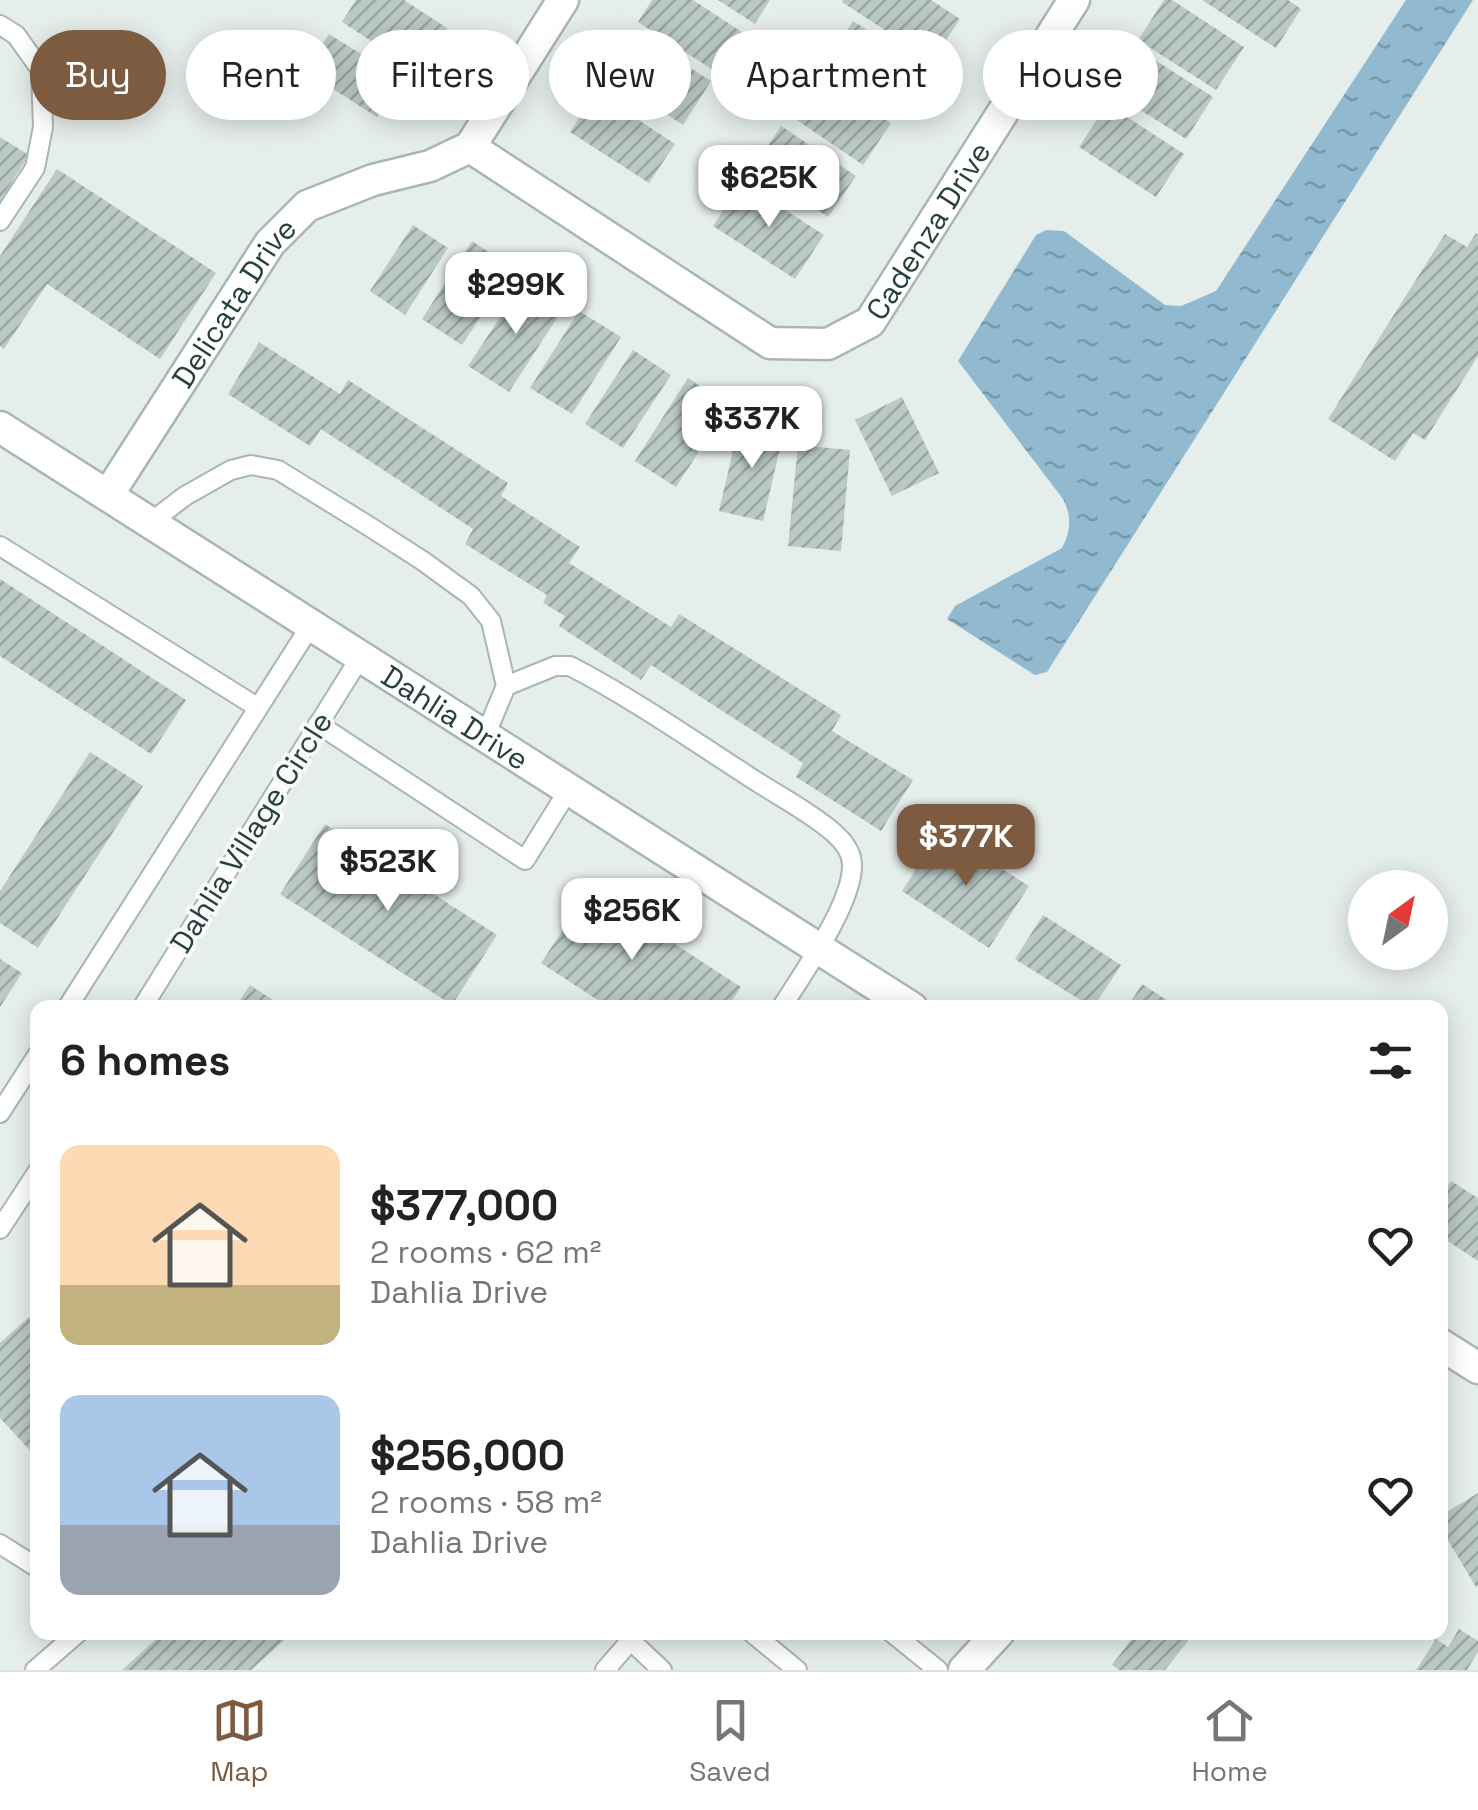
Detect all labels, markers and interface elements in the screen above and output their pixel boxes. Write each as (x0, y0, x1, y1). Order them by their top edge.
chip: Buy (30, 30, 166, 120)
chip: Rent (186, 30, 336, 120)
chip: Filters (356, 30, 529, 120)
chip: New (549, 30, 691, 120)
chip: Apartment (711, 30, 963, 120)
chip: House (983, 30, 1158, 120)
street label: Cadenza Drive (857, 134, 999, 327)
pin: $625K (699, 145, 839, 230)
text: $625K (720, 157, 818, 197)
street label: Delicata Drive (163, 209, 304, 395)
pin: $299K (446, 252, 586, 337)
text: $299K (467, 264, 565, 304)
pin: $337K (682, 386, 822, 471)
text: $337K (704, 398, 800, 438)
street label: Dahlia Drive (374, 656, 536, 778)
street label: Dahlia Village Circle (161, 704, 341, 960)
pin: $377K (896, 804, 1036, 889)
text: $377K (919, 816, 1013, 856)
pin: $523K (318, 829, 458, 914)
text: $523K (340, 841, 436, 881)
north arrow (1348, 870, 1448, 970)
map controls (1348, 870, 1448, 970)
pin: $256K (562, 878, 702, 963)
text: $256K (583, 890, 681, 930)
icon: filters (1363, 1033, 1418, 1088)
text: 6 homes (60, 1034, 230, 1087)
text: $377,000 (370, 1179, 558, 1232)
icon: home (140, 1185, 260, 1305)
icon: heart (1363, 1218, 1418, 1273)
text: 2 rooms · 62 m² (370, 1232, 602, 1272)
text: Dahlia Drive (370, 1272, 548, 1312)
text: $256,000 (370, 1429, 565, 1482)
icon: home (140, 1435, 260, 1555)
icon: heart (1363, 1468, 1418, 1523)
text: 2 rooms · 58 m² (370, 1482, 602, 1522)
text: Dahlia Drive (370, 1522, 548, 1562)
tab: Map (210, 1693, 269, 1789)
tab: Saved (689, 1693, 771, 1789)
tab: Home (1191, 1693, 1268, 1789)

